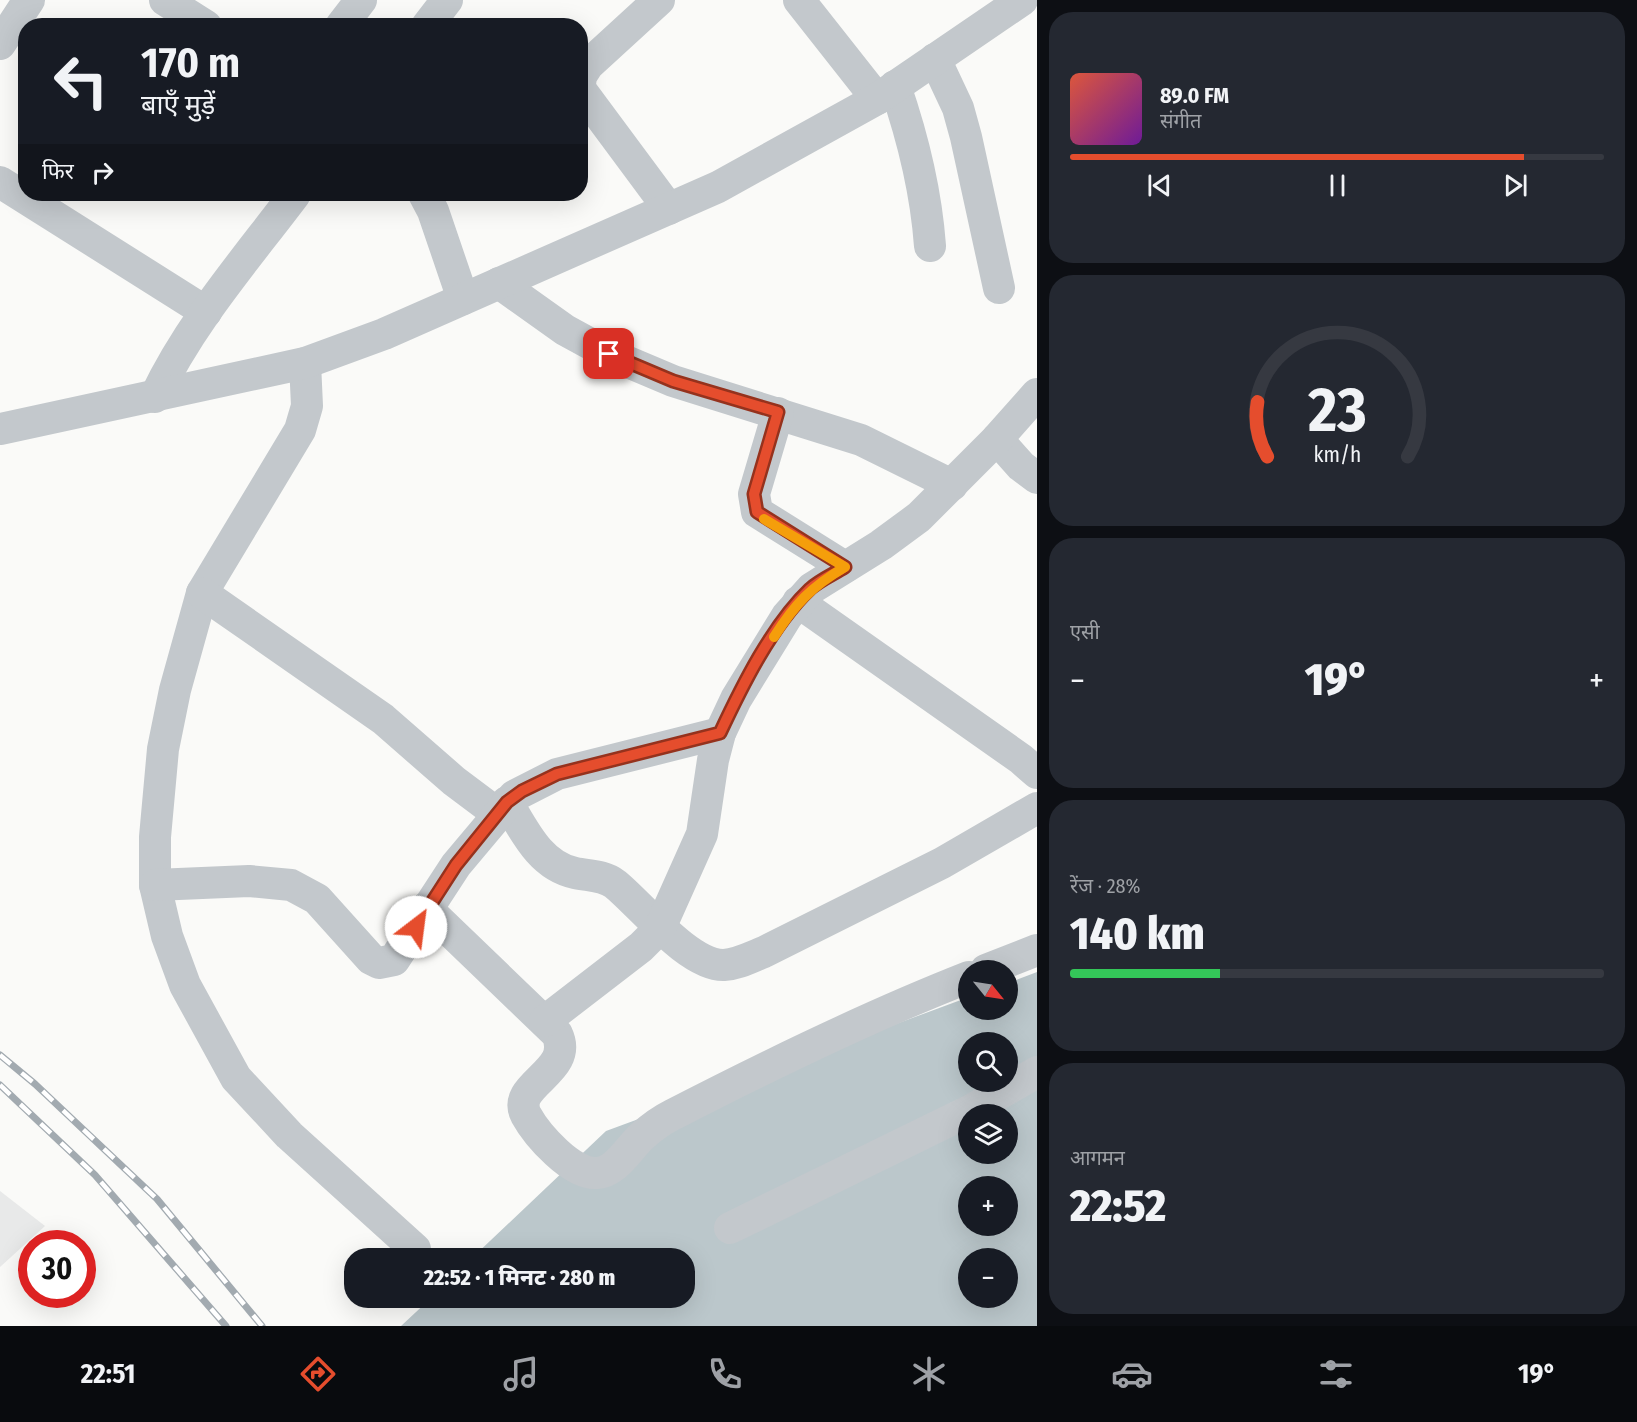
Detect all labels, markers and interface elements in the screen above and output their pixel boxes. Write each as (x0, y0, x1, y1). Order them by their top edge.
text: 170 m (141, 38, 240, 88)
icon: left (42, 42, 120, 120)
text: 89.0 FM (1160, 82, 1229, 109)
text: बाएँ मुड़ें (141, 89, 215, 121)
text: संगीत (1160, 109, 1201, 133)
icon: right (86, 156, 119, 189)
text: फिर (42, 158, 74, 185)
icon: previous (1143, 169, 1176, 202)
icon: pause (1321, 169, 1354, 202)
icon: next (1499, 169, 1532, 202)
pin (583, 328, 634, 379)
icon: arrive (592, 337, 625, 370)
text: 23 (1307, 373, 1366, 448)
text: km/h (1313, 443, 1361, 469)
text: एसी (1070, 620, 1100, 644)
text: 19° (1305, 653, 1369, 707)
text: − (1070, 661, 1085, 701)
text: + (1589, 661, 1604, 701)
text: रेंज · 28% (1070, 874, 1140, 898)
position arrow (384, 895, 448, 959)
text: 140 km (1070, 907, 1205, 961)
north arrow (958, 960, 1018, 1020)
map controls (958, 960, 1018, 1308)
button: search (958, 1032, 1018, 1092)
button: layers (958, 1104, 1018, 1164)
text: आगमन (1070, 1146, 1125, 1170)
button: + (958, 1176, 1018, 1236)
text: 22:52 (1070, 1179, 1166, 1233)
speed limit sign: 30 (18, 1230, 96, 1308)
button: − (958, 1248, 1018, 1308)
text: 22:52 · 1 मिनट · 280 m (424, 1264, 615, 1291)
icon: directions (297, 1353, 339, 1395)
icon: music (500, 1353, 542, 1395)
icon: phone (704, 1353, 746, 1395)
icon: climate (908, 1353, 950, 1395)
icon: car (1111, 1353, 1153, 1395)
icon: filters (1315, 1353, 1357, 1395)
text: 22:51 (81, 1358, 135, 1390)
text: 19° (1518, 1358, 1556, 1390)

